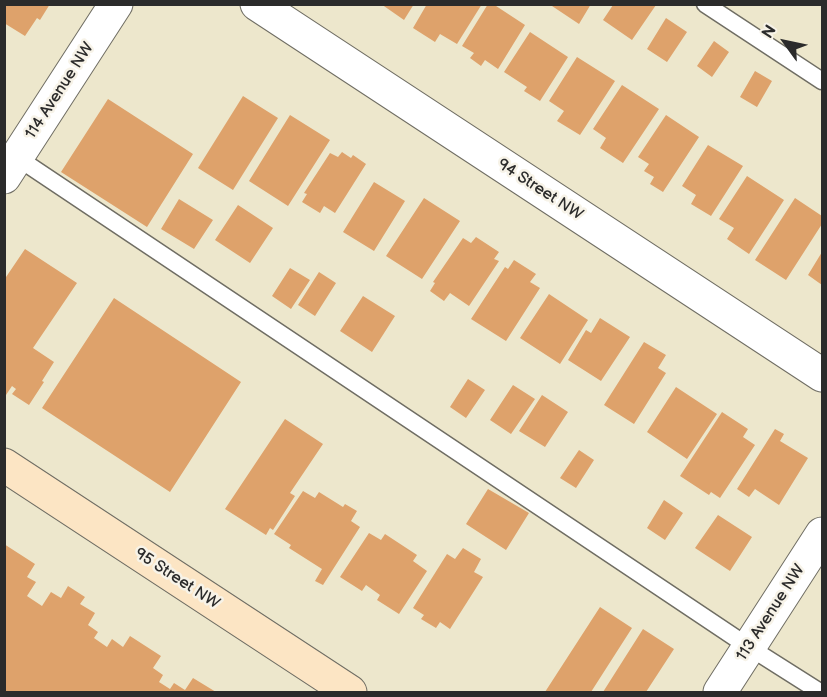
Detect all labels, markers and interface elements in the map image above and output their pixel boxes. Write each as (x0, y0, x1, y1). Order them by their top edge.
north arrow (755, 12, 815, 72)
text: N (758, 22, 781, 42)
street label: 114 Avenue NW (22, 39, 98, 143)
street label: 94 Street NW (494, 155, 586, 225)
street label: 95 Street NW (131, 544, 223, 614)
street label: 113 Avenue NW (733, 561, 809, 665)

